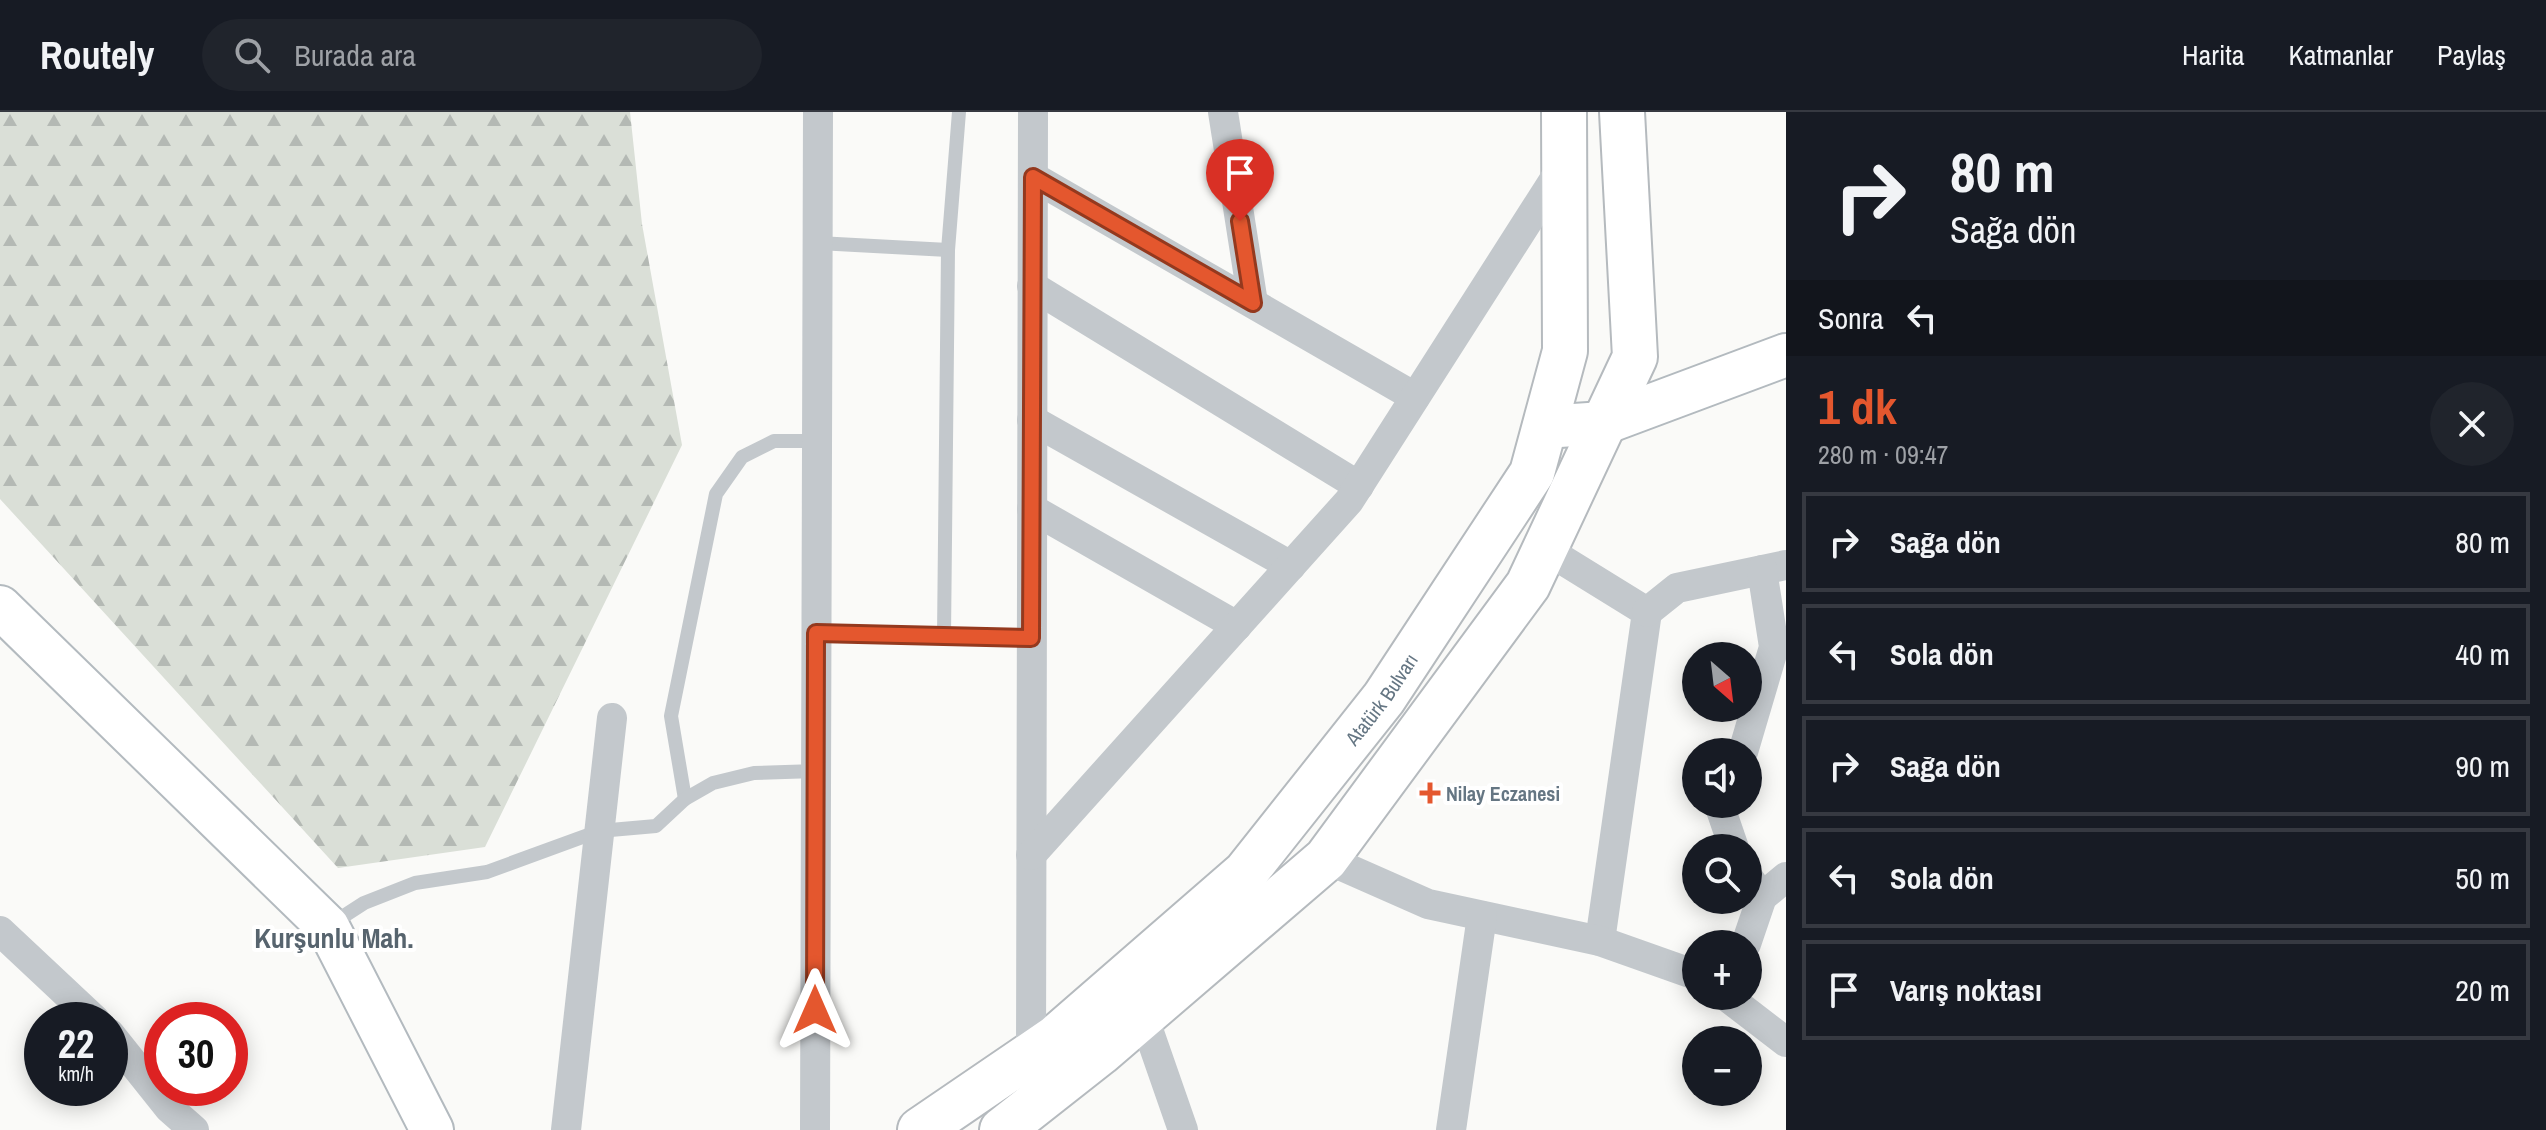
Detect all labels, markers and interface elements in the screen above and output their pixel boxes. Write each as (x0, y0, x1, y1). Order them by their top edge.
search box (202, 19, 762, 91)
text: Routely (40, 30, 154, 81)
icon: search (230, 33, 274, 77)
text: Burada ara (294, 35, 416, 75)
text: Harita (2182, 36, 2244, 74)
text: Katmanlar (2288, 36, 2393, 74)
text: Paylaş (2437, 36, 2506, 74)
text: 80 m (1950, 134, 2055, 209)
pin (1206, 139, 1274, 221)
icon: right (1818, 144, 1922, 248)
icon: arrive (1218, 151, 1262, 195)
text: Sağa dön (1950, 206, 2076, 254)
icon: left (1900, 296, 1944, 340)
text: Sonra (1818, 298, 1884, 338)
text: 1 dk (1818, 374, 1897, 439)
button: close (2430, 382, 2514, 466)
text: 280 m · 09:47 (1818, 437, 1948, 472)
icon: right (1822, 520, 1866, 564)
text: Sağa dön (1890, 522, 2001, 562)
text: 80 m (2455, 522, 2510, 562)
icon: left (1822, 632, 1866, 676)
text: Sola dön (1890, 634, 1994, 674)
text: 40 m (2455, 634, 2510, 674)
north arrow (1682, 642, 1762, 722)
map controls (1682, 642, 1762, 1106)
street label: Atatürk Bulvarı (1338, 648, 1423, 751)
button: sound (1682, 738, 1762, 818)
icon: right (1822, 744, 1866, 788)
text: Sağa dön (1890, 746, 2001, 786)
text: 90 m (2455, 746, 2510, 786)
place label: Nilay Eczanesi (1446, 780, 1560, 807)
marker: Nilay Eczanesi (1421, 784, 1439, 802)
button: search (1682, 834, 1762, 914)
icon: left (1822, 856, 1866, 900)
text: Sola dön (1890, 858, 1994, 898)
text: 50 m (2455, 858, 2510, 898)
district label: Kurşunlu Mah. (254, 919, 414, 957)
button: + (1682, 930, 1762, 1010)
position arrow (773, 968, 857, 1052)
icon: arrive (1822, 968, 1866, 1012)
text: Varış noktası (1890, 970, 2042, 1010)
text: 20 m (2455, 970, 2510, 1010)
speed limit sign: 30 (144, 1002, 248, 1106)
text: 22 (58, 1017, 94, 1070)
button: − (1682, 1026, 1762, 1106)
text: km/h (58, 1060, 94, 1087)

